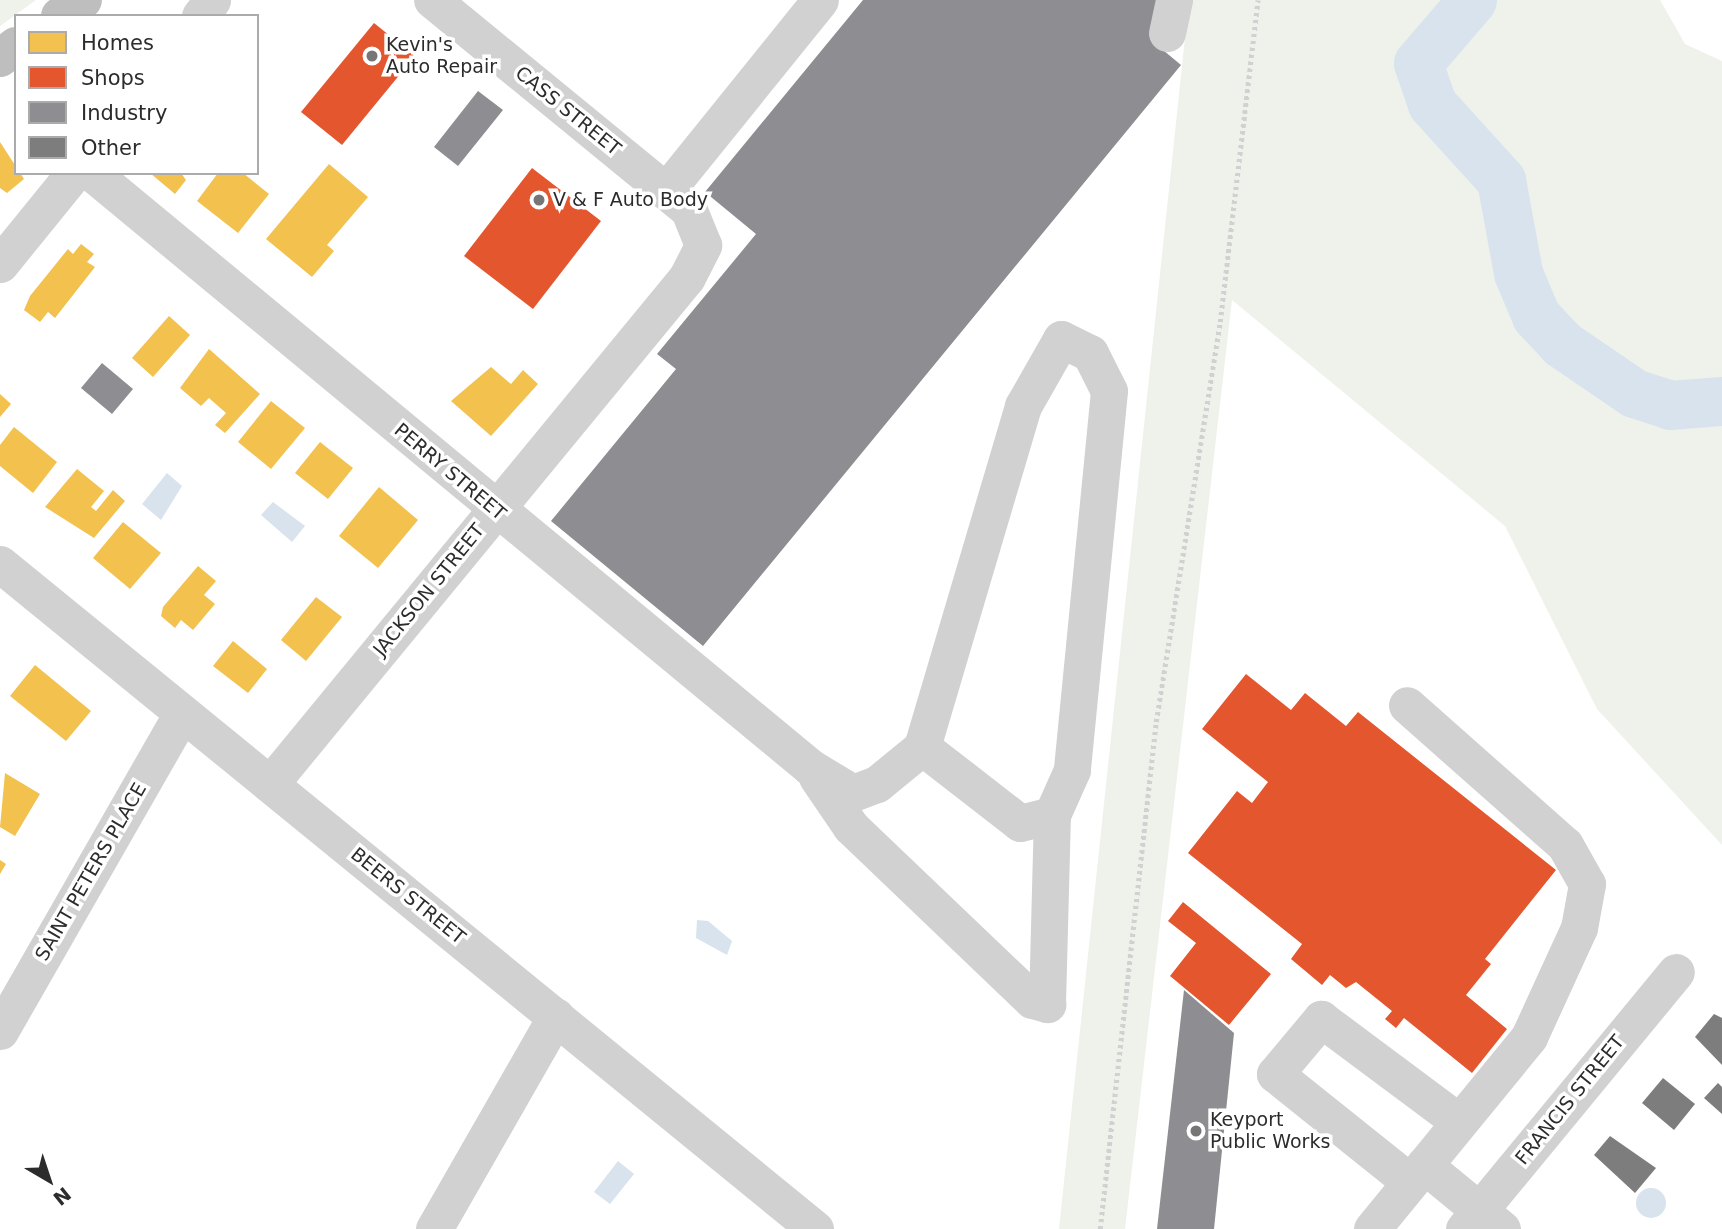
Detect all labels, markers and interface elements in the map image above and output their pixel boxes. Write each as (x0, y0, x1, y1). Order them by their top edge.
legend (14, 14, 259, 175)
text: Homes (81, 31, 154, 55)
place label: Kevin's Auto Repair (386, 34, 497, 78)
marker: Kevin's Auto Repair (364, 48, 380, 64)
street label: CASS STREET (511, 62, 625, 160)
text: Shops (81, 66, 145, 90)
text: Industry (81, 101, 167, 125)
text: Other (81, 136, 141, 160)
place label: V & F Auto Body (553, 189, 708, 211)
marker: V & F Auto Body (531, 192, 547, 208)
street label: PERRY STREET (390, 419, 510, 525)
street label: JACKSON STREET (369, 519, 489, 661)
street label: SAINT PETERS PLACE (31, 779, 151, 965)
street label: BEERS STREET (346, 843, 470, 949)
street label: FRANCIS STREET (1511, 1031, 1629, 1169)
place label: Keyport Public Works (1210, 1109, 1330, 1153)
marker: Keyport Public Works (1188, 1123, 1204, 1139)
north arrow (14, 1145, 84, 1215)
text: N (49, 1183, 75, 1210)

